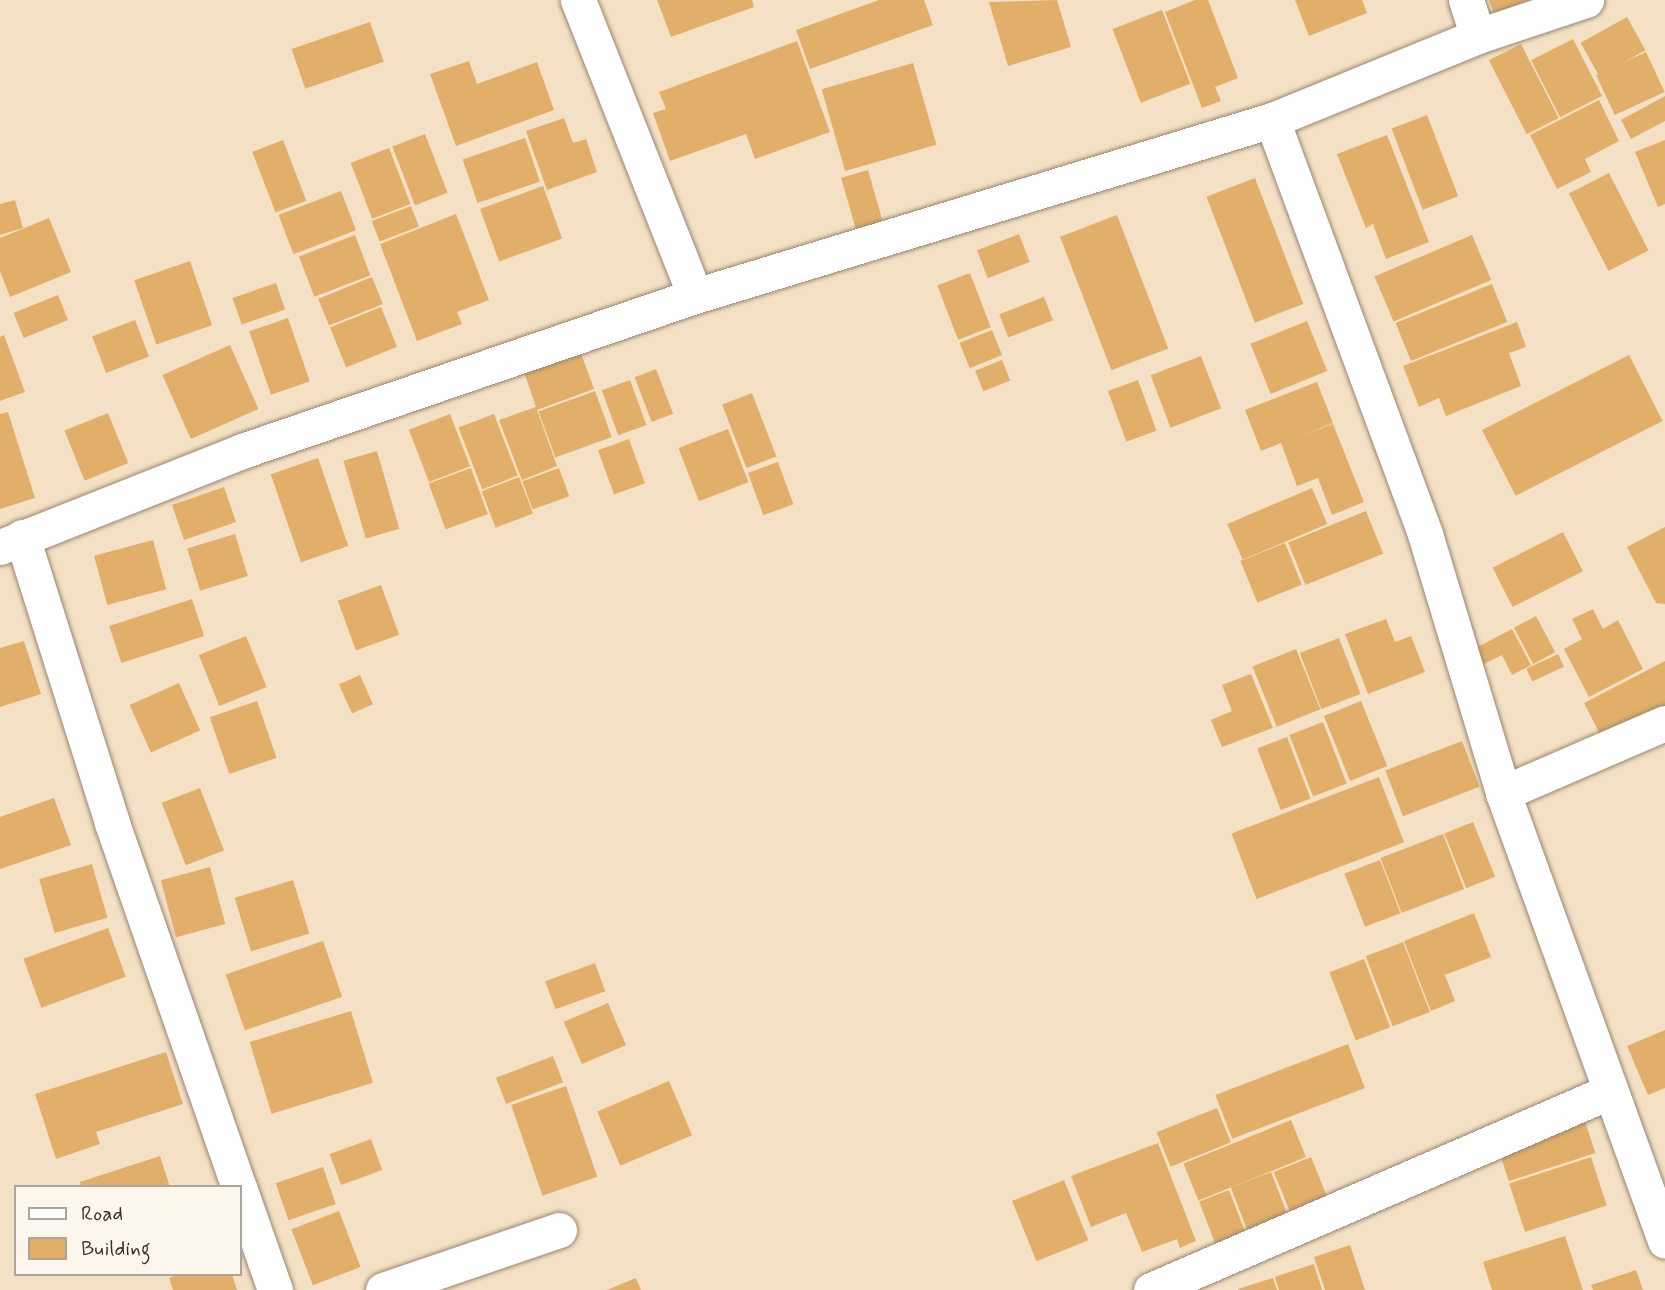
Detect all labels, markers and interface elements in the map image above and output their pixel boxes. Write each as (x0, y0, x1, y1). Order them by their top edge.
legend (14, 1185, 242, 1276)
text: Road (81, 1200, 123, 1228)
text: Building (81, 1235, 151, 1263)

